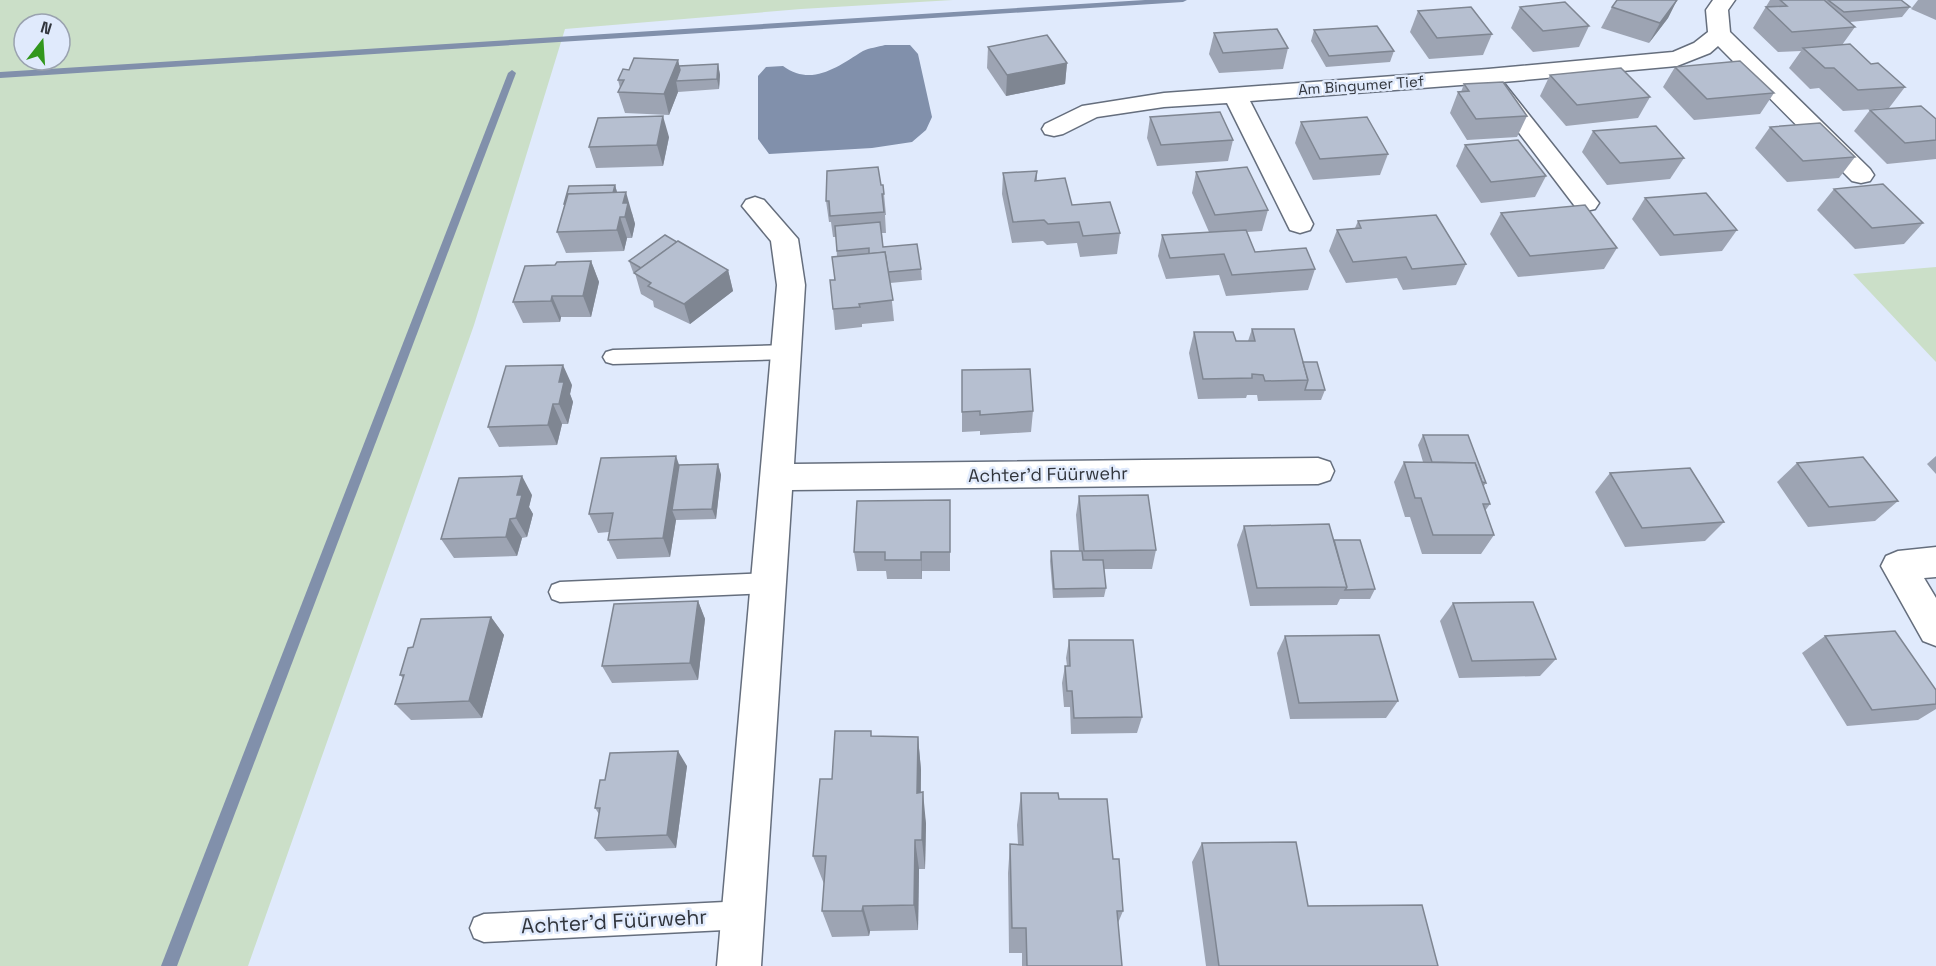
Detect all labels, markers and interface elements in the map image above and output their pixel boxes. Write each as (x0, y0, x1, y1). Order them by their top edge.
north arrow (12, 12, 72, 72)
text: N (38, 17, 54, 40)
street label: Am Bingumer Tief (1297, 71, 1425, 99)
street label: Achter'd Füürwehr (968, 461, 1128, 487)
street label: Achter'd Füürwehr (520, 903, 708, 939)

